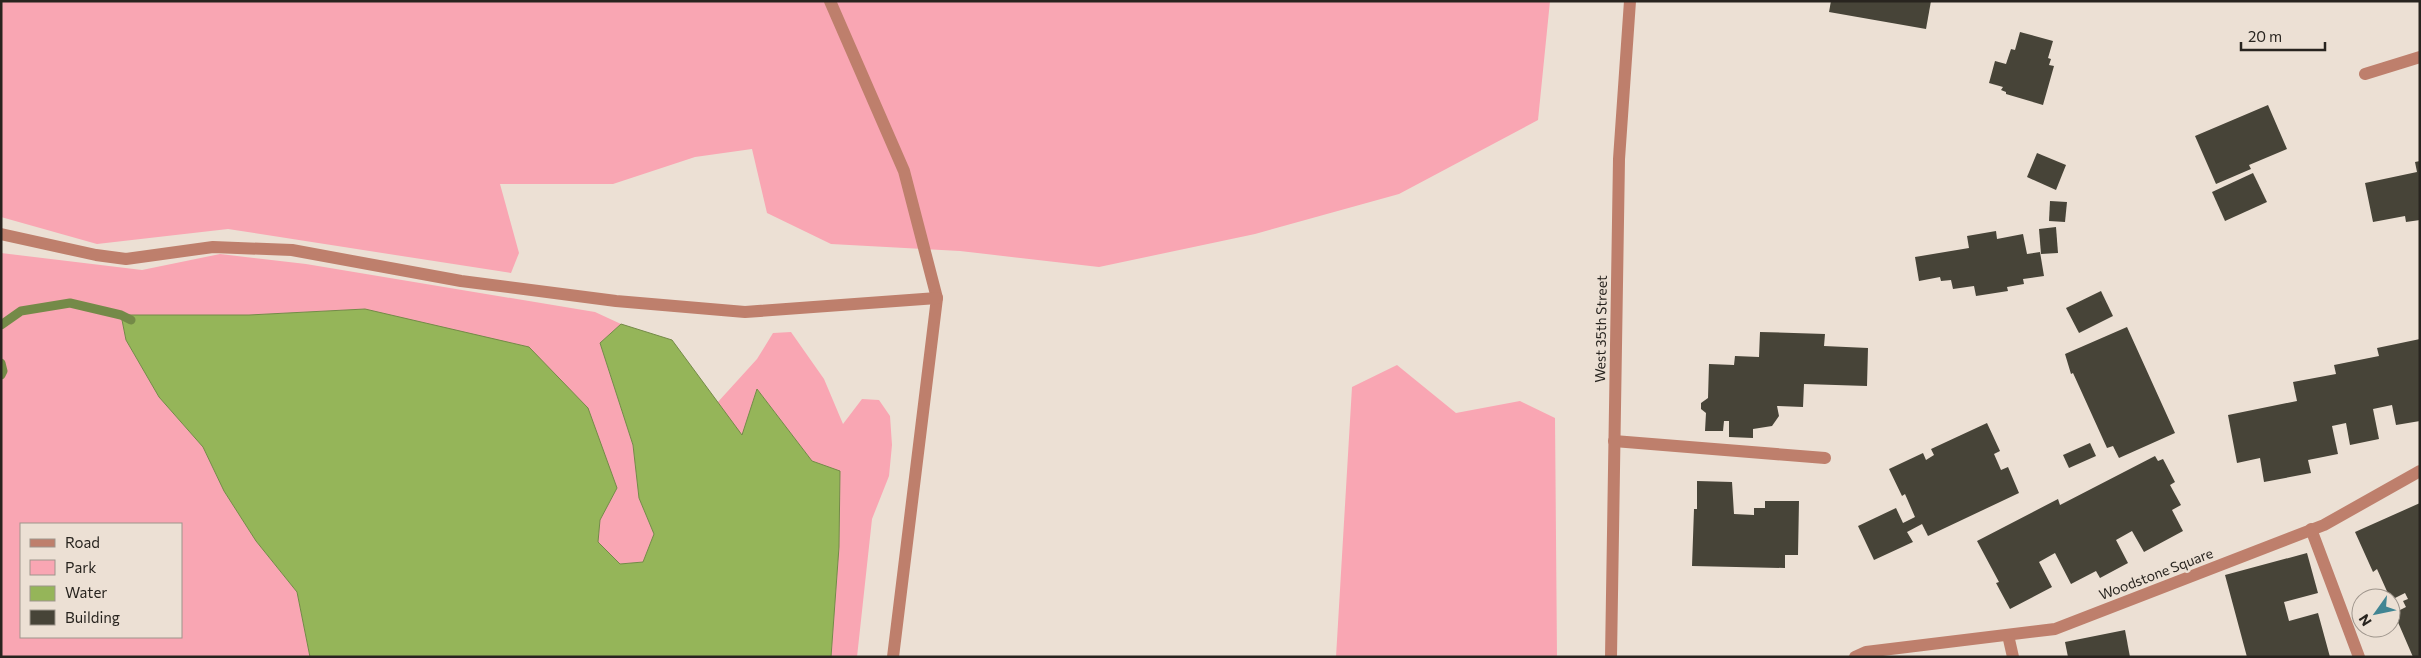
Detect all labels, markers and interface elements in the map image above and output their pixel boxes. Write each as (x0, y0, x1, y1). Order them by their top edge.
scale bar (2241, 20, 2325, 52)
text: 20 m (2248, 27, 2282, 45)
street label: West 35th Street (1591, 275, 1610, 383)
legend (20, 523, 182, 638)
text: Road (65, 533, 100, 551)
street label: Woodstone Square (2096, 544, 2215, 603)
text: Park (65, 558, 96, 576)
text: Water (65, 583, 107, 601)
north arrow (2351, 588, 2401, 638)
text: Building (65, 608, 120, 626)
text: N (2355, 611, 2375, 629)

